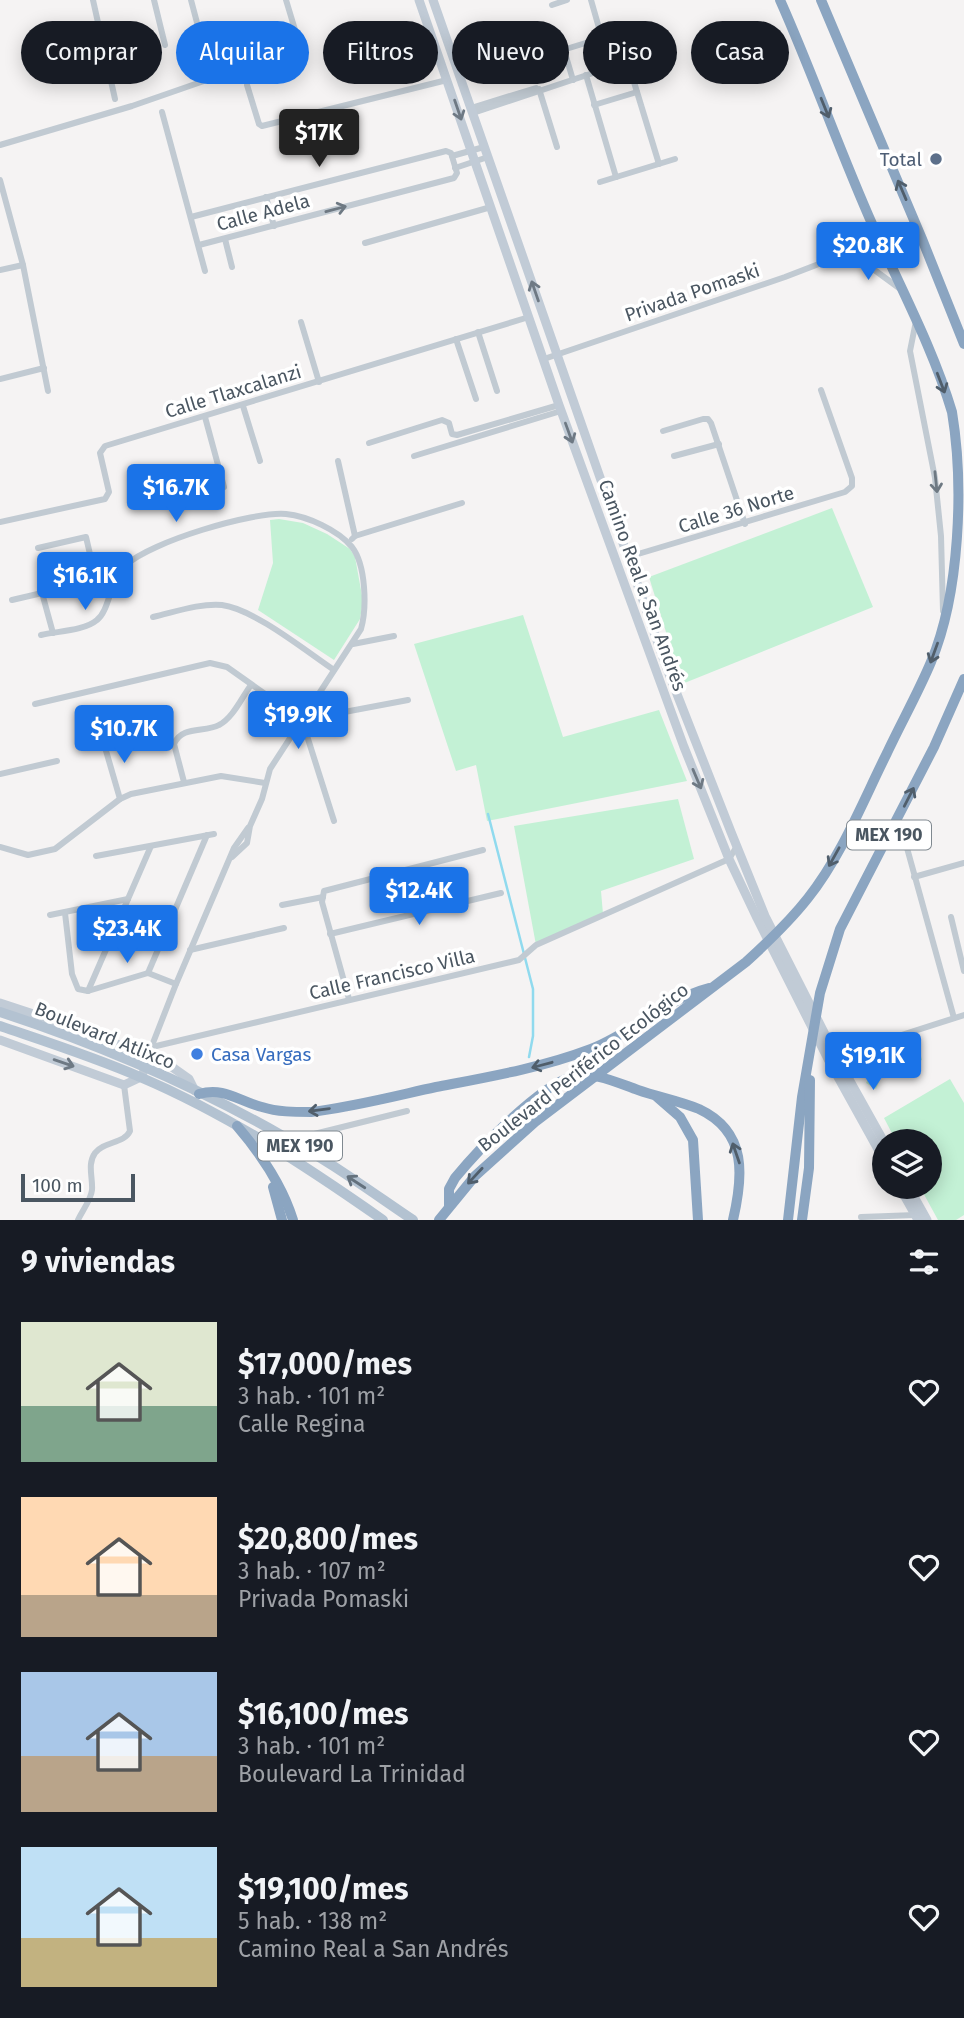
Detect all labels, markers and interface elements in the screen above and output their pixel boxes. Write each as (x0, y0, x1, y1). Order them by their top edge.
chip: Comprar (21, 21, 162, 84)
chip: Alquilar (176, 21, 309, 84)
chip: Filtros (323, 21, 438, 84)
chip: Nuevo (452, 21, 569, 84)
chip: Piso (583, 21, 677, 84)
chip: Casa (691, 21, 789, 84)
one-way arrow (819, 97, 832, 119)
one-way arrow (453, 99, 465, 121)
pin: $17K (278, 110, 360, 169)
text: $17K (295, 118, 343, 146)
place label: Total (880, 148, 922, 171)
marker: Total (928, 151, 944, 167)
one-way arrow (894, 180, 907, 202)
street label: Calle Adela (214, 189, 312, 236)
one-way arrow (324, 202, 346, 215)
pin: $20.8K (811, 222, 925, 282)
text: $20.8K (832, 231, 904, 259)
street label: Privada Pomaski (622, 259, 763, 326)
one-way arrow (528, 280, 540, 302)
street label: Calle Tlaxcalanzi (162, 360, 304, 423)
one-way arrow (935, 371, 948, 393)
one-way arrow (564, 421, 576, 443)
pin: $16.7K (119, 464, 233, 524)
one-way arrow (929, 470, 942, 493)
text: $16.7K (143, 473, 209, 501)
street label: Camino Real a San Andrés (594, 476, 692, 694)
street label: Calle 36 Norte (675, 481, 797, 538)
pin: $16.1K (28, 552, 142, 612)
text: $16.1K (53, 561, 117, 589)
one-way arrow (927, 641, 939, 663)
pin: $19.9K (241, 692, 355, 751)
text: $19.9K (264, 700, 332, 728)
pin: $10.7K (67, 706, 181, 765)
text: $10.7K (91, 714, 157, 742)
one-way arrow (691, 767, 704, 789)
one-way arrow (902, 787, 916, 808)
road number: MEX 190 (847, 820, 931, 850)
one-way arrow (827, 846, 840, 867)
pin: $12.4K (362, 867, 476, 927)
text: $12.4K (386, 876, 452, 904)
pin: $23.4K (70, 906, 184, 965)
text: $23.4K (93, 914, 161, 942)
street label: Calle Francisco Villa (307, 944, 477, 1005)
street label: Boulevard Periférico Ecológico (473, 978, 693, 1157)
street label: Boulevard Atlixco (31, 997, 178, 1074)
pin: $19.1K (816, 1032, 930, 1092)
text: $19.1K (841, 1041, 905, 1069)
place label: Casa Vargas (211, 1043, 312, 1066)
marker: Casa Vargas (189, 1046, 205, 1062)
one-way arrow (53, 1058, 75, 1070)
one-way arrow (531, 1059, 554, 1072)
one-way arrow (308, 1104, 331, 1117)
map controls (872, 1129, 942, 1199)
button: layers (872, 1129, 942, 1199)
road number: MEX 190 (258, 1132, 342, 1161)
one-way arrow (729, 1143, 741, 1165)
one-way arrow (467, 1167, 484, 1184)
scale bar (21, 1171, 135, 1203)
text: 100 m (32, 1174, 83, 1197)
one-way arrow (346, 1175, 366, 1189)
icon: filters (905, 1243, 943, 1281)
text: 9 viviendas (21, 1244, 175, 1280)
text: $17,000/mes (238, 1346, 412, 1382)
icon: home (77, 1350, 161, 1434)
icon: heart (905, 1373, 943, 1411)
text: 3 hab. · 101 m² (238, 1382, 385, 1410)
text: Calle Regina (238, 1410, 365, 1438)
text: $20,800/mes (238, 1521, 418, 1557)
icon: home (77, 1525, 161, 1609)
icon: heart (905, 1548, 943, 1586)
text: 3 hab. · 107 m² (238, 1557, 386, 1585)
text: Privada Pomaski (238, 1585, 409, 1613)
text: $16,100/mes (238, 1696, 409, 1732)
icon: home (77, 1700, 161, 1784)
icon: heart (905, 1723, 943, 1761)
text: 3 hab. · 101 m² (238, 1732, 385, 1760)
text: Boulevard La Trinidad (238, 1760, 466, 1788)
text: $19,100/mes (238, 1871, 408, 1907)
icon: home (77, 1875, 161, 1959)
icon: heart (905, 1898, 943, 1936)
text: 5 hab. · 138 m² (238, 1907, 387, 1935)
text: Camino Real a San Andrés (238, 1935, 508, 1963)

